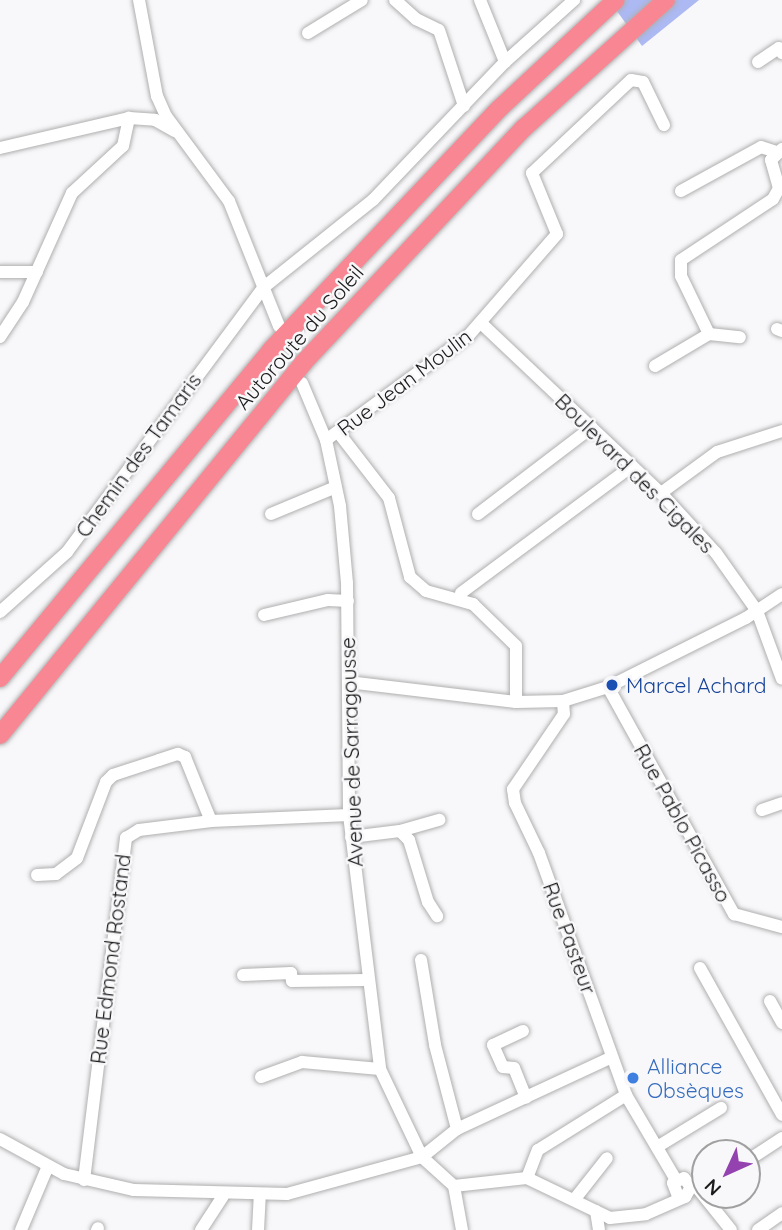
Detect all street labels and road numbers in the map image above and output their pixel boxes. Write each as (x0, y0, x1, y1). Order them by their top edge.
street label: Autoroute du Soleil (229, 260, 369, 414)
street label: Rue Jean Moulin (332, 323, 476, 441)
street label: Chemin des Tamaris (70, 368, 206, 542)
street label: Boulevard des Cigales (550, 388, 720, 558)
street label: Avenue de Sarragousse (334, 637, 368, 867)
street label: Rue Pablo Picasso (629, 739, 737, 907)
street label: Rue Edmond Rostand (85, 852, 135, 1066)
street label: Rue Pasteur (538, 879, 602, 997)

